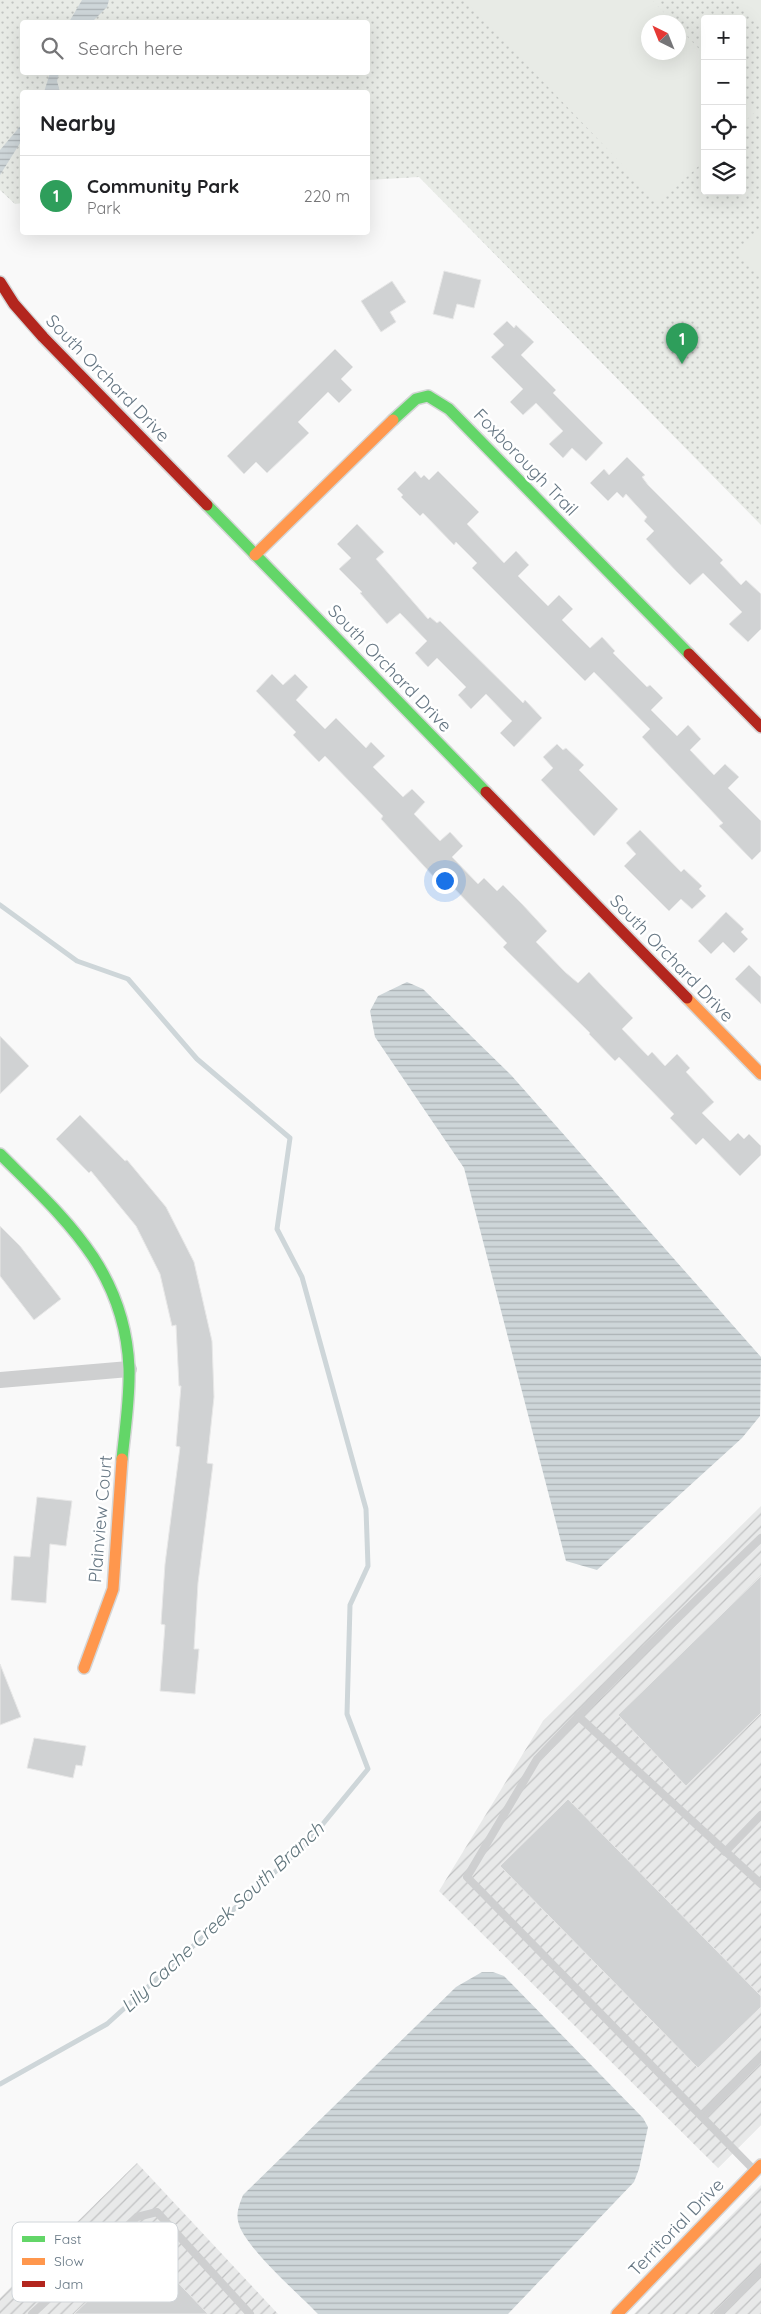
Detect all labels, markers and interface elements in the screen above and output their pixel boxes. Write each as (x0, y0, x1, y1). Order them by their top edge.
north arrow (641, 15, 686, 60)
map controls (701, 15, 746, 195)
button: + (701, 15, 746, 60)
search box (20, 20, 370, 75)
icon: search (38, 34, 66, 62)
text: Search here (78, 36, 183, 60)
button: − (701, 60, 746, 105)
button: locate (701, 105, 746, 150)
text: Nearby (40, 110, 116, 136)
button: layers (701, 150, 746, 195)
text: Community Park (87, 174, 239, 198)
text: 1 (53, 186, 59, 206)
text: 220 m (304, 186, 350, 206)
text: Park (87, 198, 121, 218)
street label: South Orchard Drive (41, 309, 175, 447)
pin: 1 (666, 323, 698, 364)
street label: Foxborough Trail (469, 404, 583, 520)
street label: South Orchard Drive (323, 599, 457, 737)
your location (432, 868, 458, 894)
street label: South Orchard Drive (605, 889, 739, 1027)
street label: Plainview Court (83, 1454, 117, 1584)
water label: Lily Cache Creek South Branch (116, 1816, 329, 2017)
street label: Territorial Drive (623, 2173, 729, 2281)
legend (12, 2222, 178, 2302)
text: Fast (54, 2230, 82, 2248)
text: Slow (54, 2252, 84, 2270)
text: Jam (54, 2275, 83, 2293)

